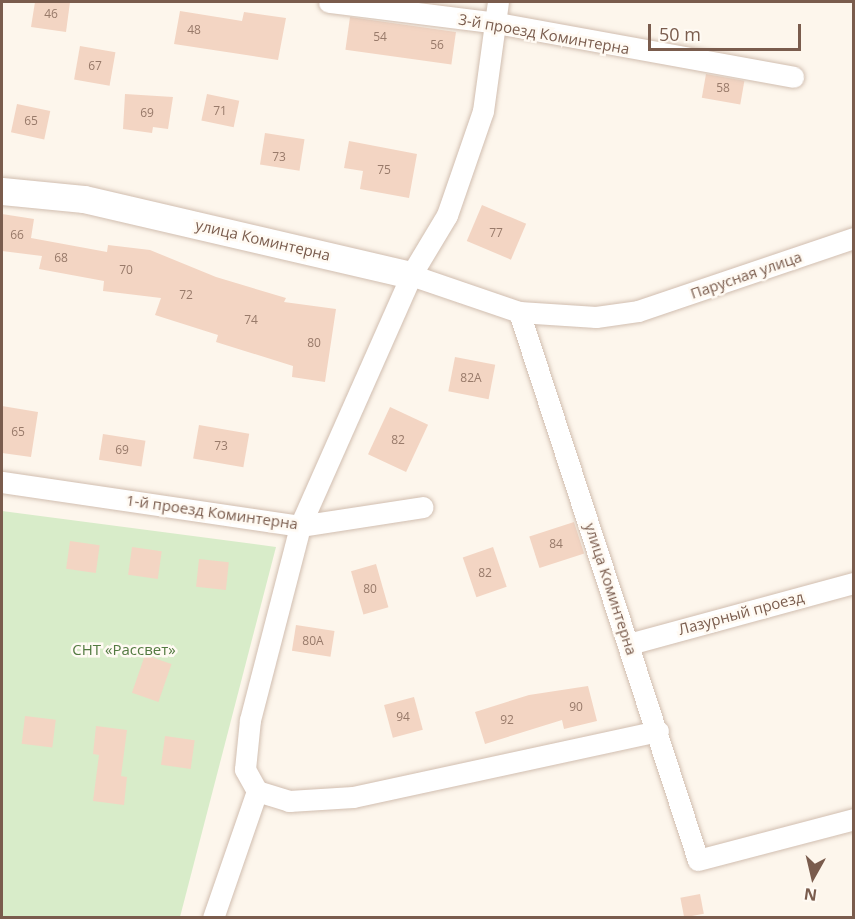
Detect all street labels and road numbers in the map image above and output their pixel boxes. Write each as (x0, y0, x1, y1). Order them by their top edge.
street label: 3-й проезд Коминтерна (457, 10, 631, 58)
street label: улица Коминтерна (194, 216, 332, 264)
street label: Парусная улица (688, 248, 804, 302)
street label: 1-й проезд Коминтерна (125, 491, 299, 533)
street label: улица Коминтерна (581, 521, 641, 657)
street label: Лазурный проезд (676, 588, 806, 638)

